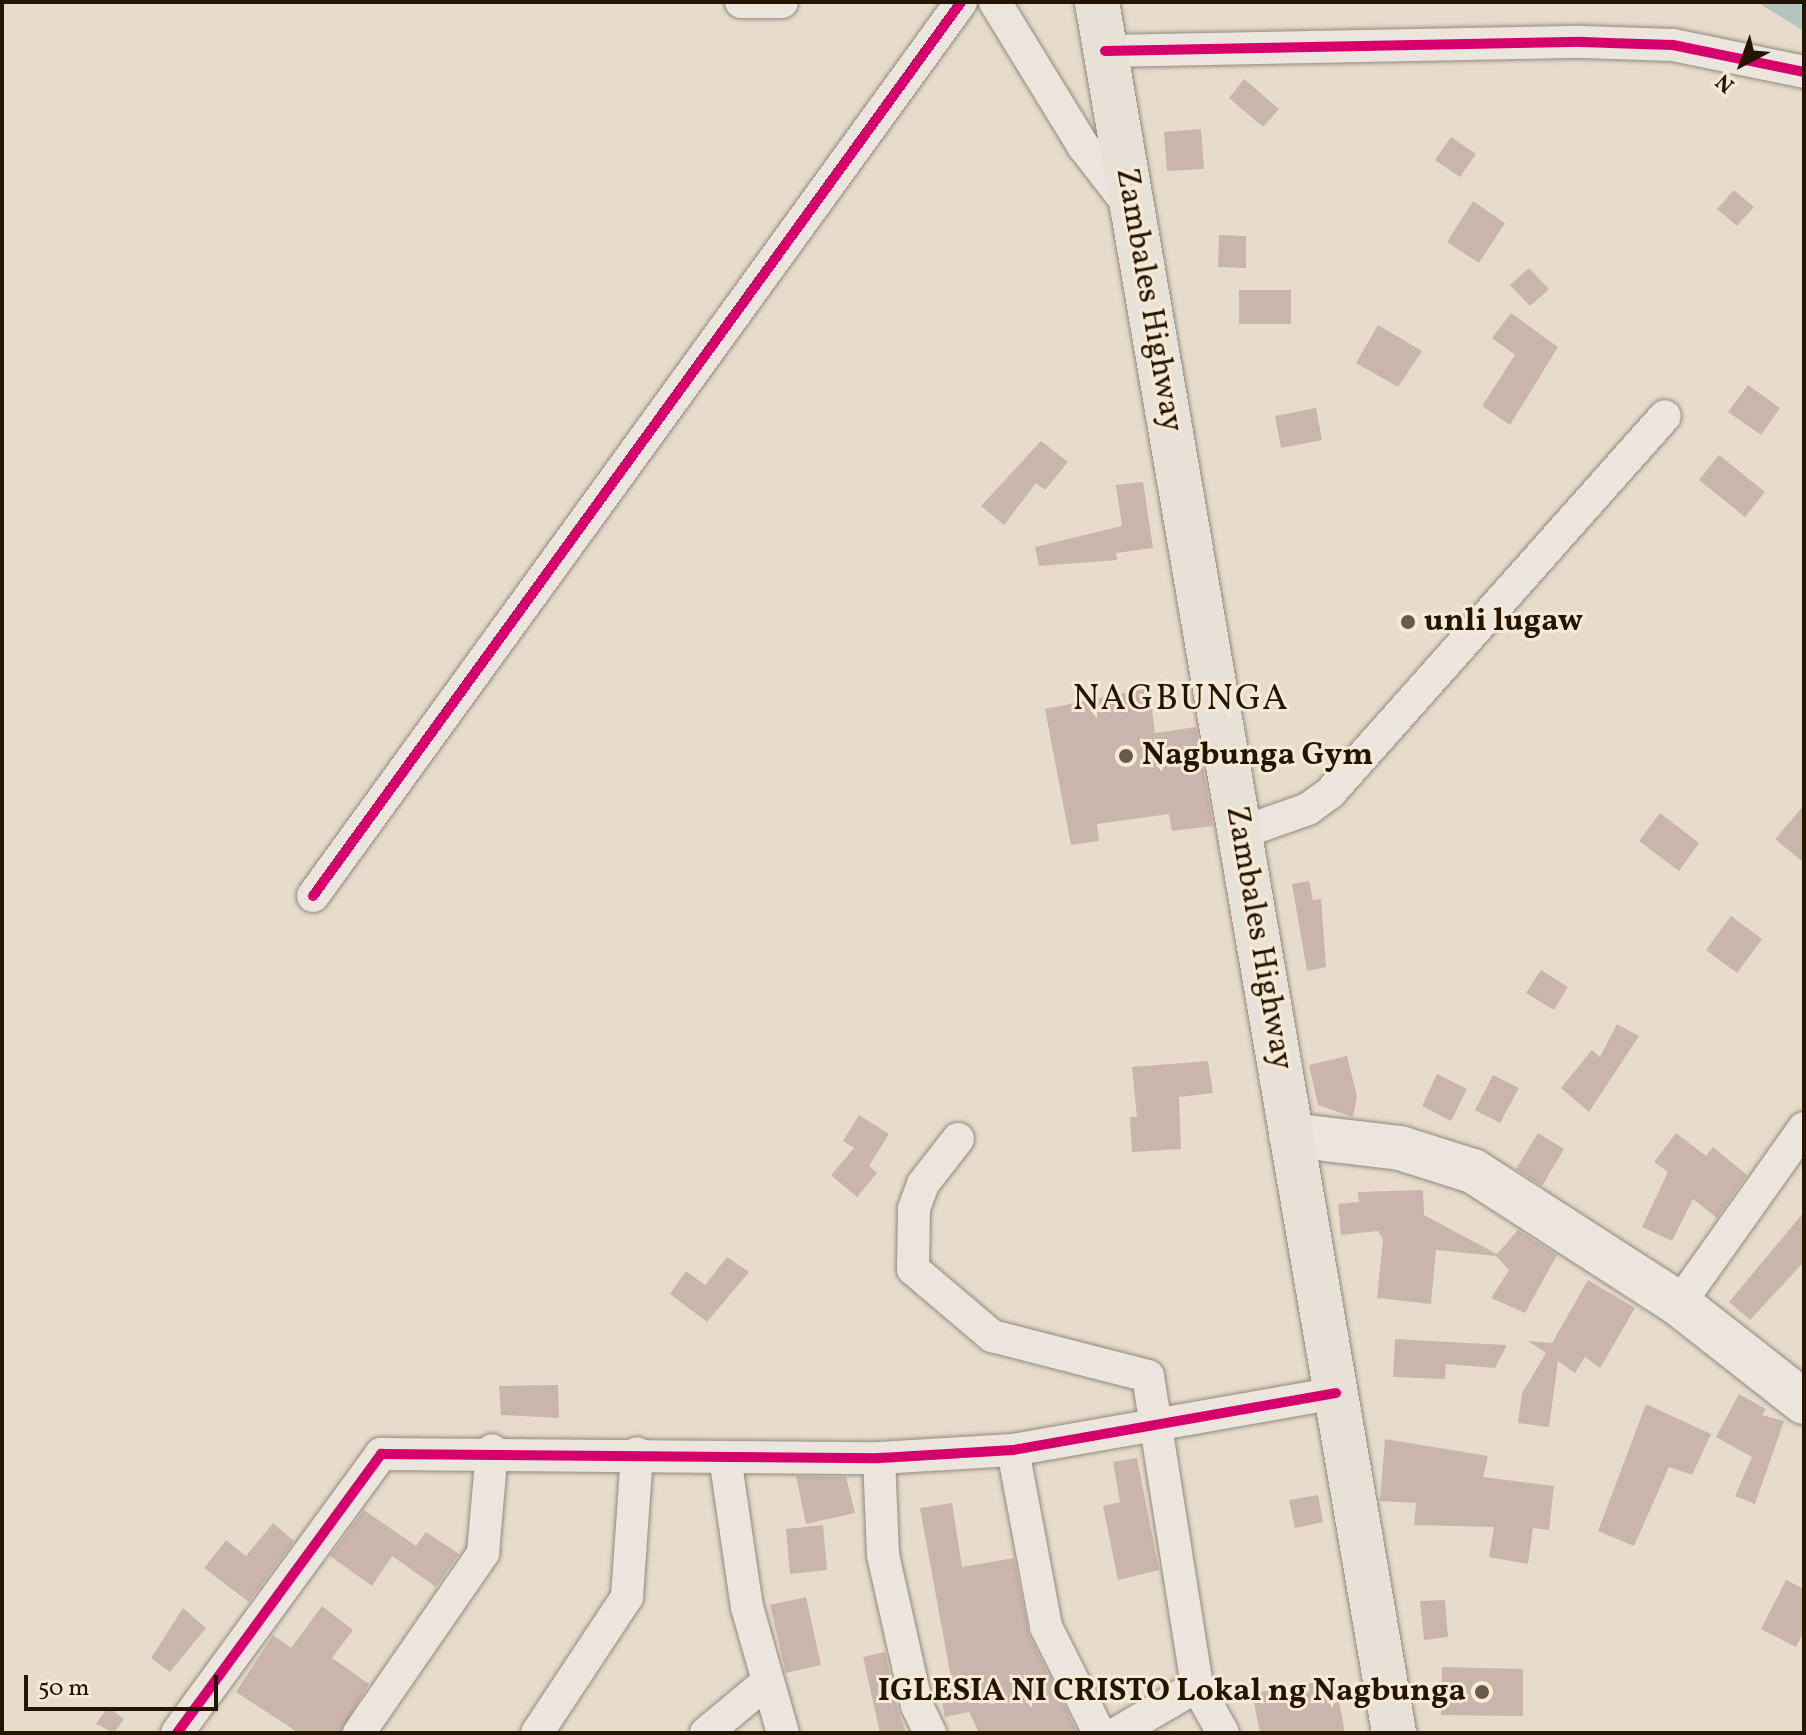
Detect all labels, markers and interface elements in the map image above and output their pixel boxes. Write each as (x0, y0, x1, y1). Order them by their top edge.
north arrow (1702, 24, 1782, 104)
text: N (1710, 66, 1742, 99)
street label: Zambales Highway (1106, 165, 1190, 435)
place label: unli lugaw (1424, 603, 1583, 641)
marker: unli lugaw (1399, 613, 1417, 631)
district label: NAGBUNGA (1073, 679, 1289, 723)
place label: Nagbunga Gym (1142, 737, 1373, 775)
marker: Nagbunga Gym (1117, 747, 1135, 765)
street label: Zambales Highway (1216, 803, 1300, 1073)
scale bar (28, 1659, 222, 1709)
text: 50 m (38, 1672, 90, 1706)
place label: IGLESIA NI CRISTO Lokal ng Nagbunga (878, 1673, 1466, 1711)
marker: IGLESIA NI CRISTO Lokal ng Nagbunga (1473, 1683, 1491, 1701)

